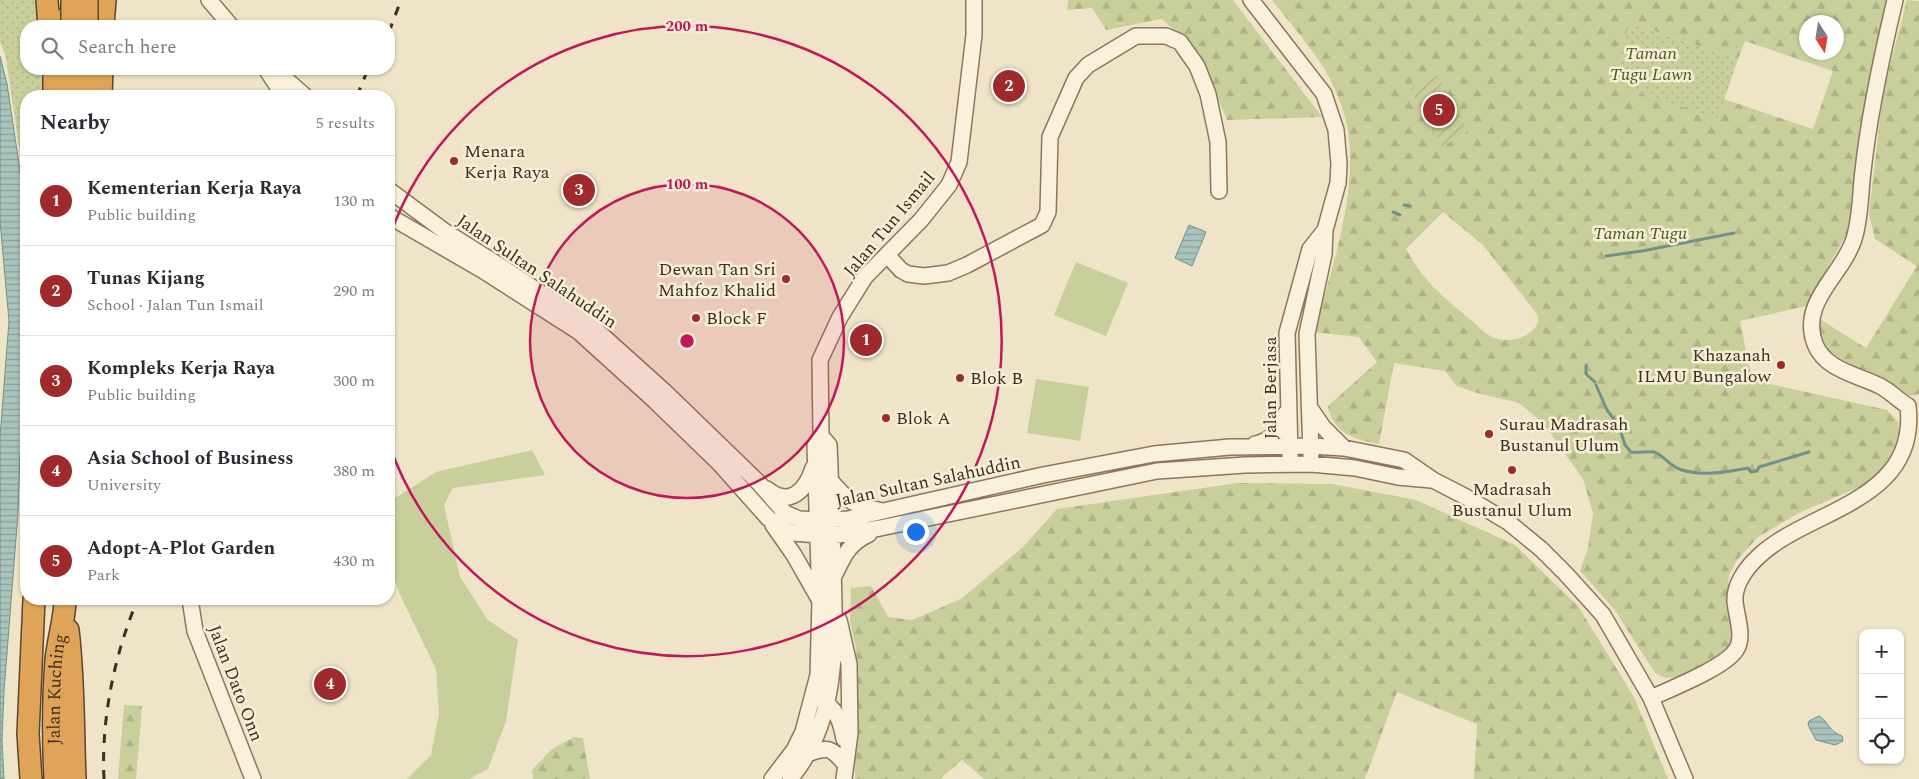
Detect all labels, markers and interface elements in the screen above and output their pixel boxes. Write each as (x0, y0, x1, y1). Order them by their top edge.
text: 200 m (666, 15, 709, 38)
north arrow (1799, 15, 1844, 60)
search box (20, 20, 395, 75)
text: Search here (78, 33, 177, 62)
icon: search (38, 34, 66, 62)
park label: Taman Tugu Lawn (1610, 40, 1693, 88)
pin: 2 (993, 67, 1025, 105)
pin: 5 (1423, 91, 1455, 129)
text: Nearby (40, 107, 110, 139)
text: 5 results (316, 111, 375, 135)
place label: Menara Kerja Raya (464, 138, 550, 186)
marker: Menara Kerja Raya (448, 155, 460, 167)
street label: Jalan Tun Ismail (837, 165, 942, 283)
pin: 3 (563, 171, 595, 209)
text: 100 m (666, 173, 709, 196)
text: Kementerian Kerja Raya (87, 174, 301, 203)
text: 1 (52, 189, 60, 213)
text: 130 m (333, 189, 375, 213)
text: Public building (87, 203, 196, 227)
street label: Jalan Sultan Salahuddin (451, 207, 623, 335)
park label: Taman Tugu (1593, 220, 1688, 247)
place label: Dewan Tan Sri Mahfoz Khalid (658, 256, 776, 304)
text: Tunas Kijang (87, 264, 205, 293)
marker: Dewan Tan Sri Mahfoz Khalid (780, 273, 792, 285)
text: 2 (52, 279, 60, 303)
text: 290 m (333, 279, 375, 303)
text: School · Jalan Tun Ismail (87, 293, 263, 317)
place label: Block F (706, 305, 767, 332)
marker: Block F (690, 312, 702, 324)
pin: 1 (850, 321, 882, 359)
centre of rings (678, 332, 696, 350)
street label: Jalan Berjasa (1257, 336, 1284, 440)
place label: Khazanah ILMU Bungalow (1637, 342, 1771, 390)
text: Kompleks Kerja Raya (87, 354, 275, 383)
marker: Khazanah ILMU Bungalow (1775, 359, 1787, 371)
place label: Blok B (970, 365, 1023, 392)
text: 3 (52, 369, 60, 393)
text: 300 m (333, 369, 375, 393)
marker: Blok B (954, 372, 966, 384)
text: Public building (87, 383, 196, 407)
place label: Blok A (896, 405, 951, 432)
place label: Surau Madrasah Bustanul Ulum (1499, 411, 1629, 459)
marker: Blok A (880, 412, 892, 424)
marker: Surau Madrasah Bustanul Ulum (1483, 428, 1495, 440)
text: Asia School of Business (87, 444, 294, 473)
street label: Jalan Sultan Salahuddin (833, 449, 1023, 514)
text: 4 (52, 459, 60, 483)
text: 380 m (333, 459, 375, 483)
marker: Madrasah Bustanul Ulum (1506, 464, 1518, 476)
text: University (87, 473, 161, 497)
place label: Madrasah Bustanul Ulum (1452, 476, 1572, 524)
your location (903, 519, 929, 545)
text: Adopt-A-Plot Garden (87, 534, 275, 563)
text: 5 (52, 549, 60, 573)
text: 430 m (333, 549, 375, 573)
text: Park (87, 563, 120, 587)
street label: Jalan Dato Onn (201, 621, 270, 745)
map controls (1859, 629, 1904, 764)
button: + (1859, 629, 1904, 674)
street label: Jalan Kuching (41, 631, 74, 745)
pin: 4 (314, 665, 346, 703)
button: − (1859, 674, 1904, 719)
button: locate (1859, 719, 1904, 764)

